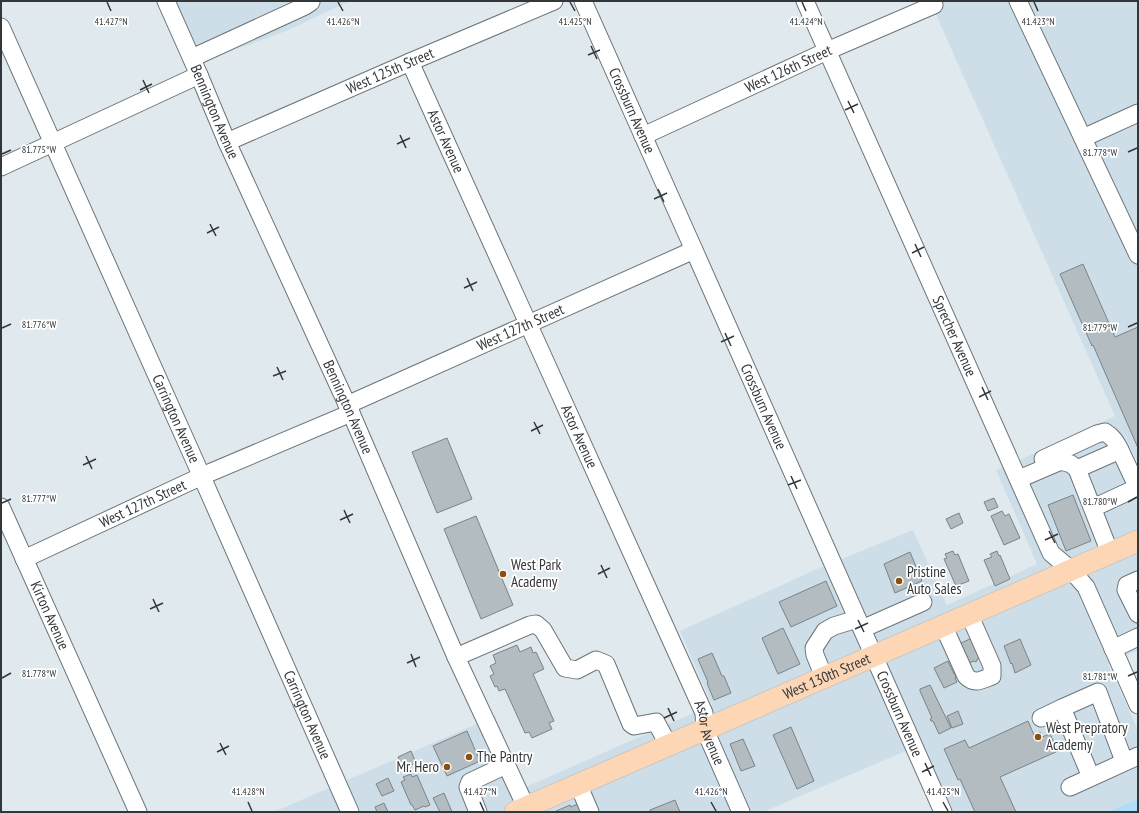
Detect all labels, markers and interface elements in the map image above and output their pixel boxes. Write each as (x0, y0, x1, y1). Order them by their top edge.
text: 41.427°N (94, 15, 128, 28)
text: 41.426°N (326, 15, 360, 28)
text: 41.425°N (558, 15, 592, 28)
text: 41.424°N (789, 15, 823, 28)
text: 41.423°N (1021, 15, 1055, 28)
street label: West 126th Street (742, 40, 834, 97)
street label: West 125th Street (343, 43, 437, 98)
street label: Bennington Avenue (187, 61, 243, 162)
street label: Crossburn Avenue (605, 65, 660, 156)
street label: Astor Avenue (424, 106, 469, 176)
text: 81.775°W (22, 143, 56, 156)
text: 81.778°W (1083, 146, 1117, 159)
street label: Sprecher Avenue (929, 293, 981, 379)
street label: West 127th Street (474, 299, 567, 355)
text: 81.776°W (22, 318, 56, 331)
text: 81.779°W (1083, 321, 1117, 334)
street label: Bennington Avenue (319, 357, 377, 457)
street label: Crossburn Avenue (737, 361, 791, 452)
street label: Carrington Avenue (148, 371, 205, 466)
street label: Astor Avenue (557, 402, 602, 471)
street label: West 127th Street (96, 475, 189, 532)
text: 81.777°W (22, 492, 56, 505)
text: 81.780°W (1083, 495, 1117, 508)
place label: West Park Academy (511, 555, 562, 591)
place label: Pristine Auto Sales (907, 562, 961, 598)
marker: West Park Academy (498, 569, 508, 579)
marker: Pristine Auto Sales (894, 576, 904, 586)
street label: Kirton Avenue (27, 578, 74, 653)
street label: West 130th Street (780, 649, 873, 703)
text: 81.778°W (22, 667, 56, 680)
street label: Carrington Avenue (280, 667, 336, 762)
street label: Crossburn Avenue (873, 668, 927, 760)
text: 81.781°W (1083, 670, 1117, 683)
street label: Astor Avenue (690, 697, 729, 768)
place label: West Prepratory Academy (1046, 718, 1128, 754)
marker: West Prepratory Academy (1033, 732, 1043, 742)
place label: The Pantry (477, 747, 533, 766)
marker: The Pantry (464, 752, 474, 762)
place label: Mr. Hero (396, 757, 439, 776)
marker: Mr. Hero (442, 762, 452, 772)
text: 41.428°N (231, 785, 265, 798)
text: 41.427°N (463, 785, 497, 798)
text: 41.426°N (694, 785, 728, 798)
text: 41.425°N (926, 785, 960, 798)

